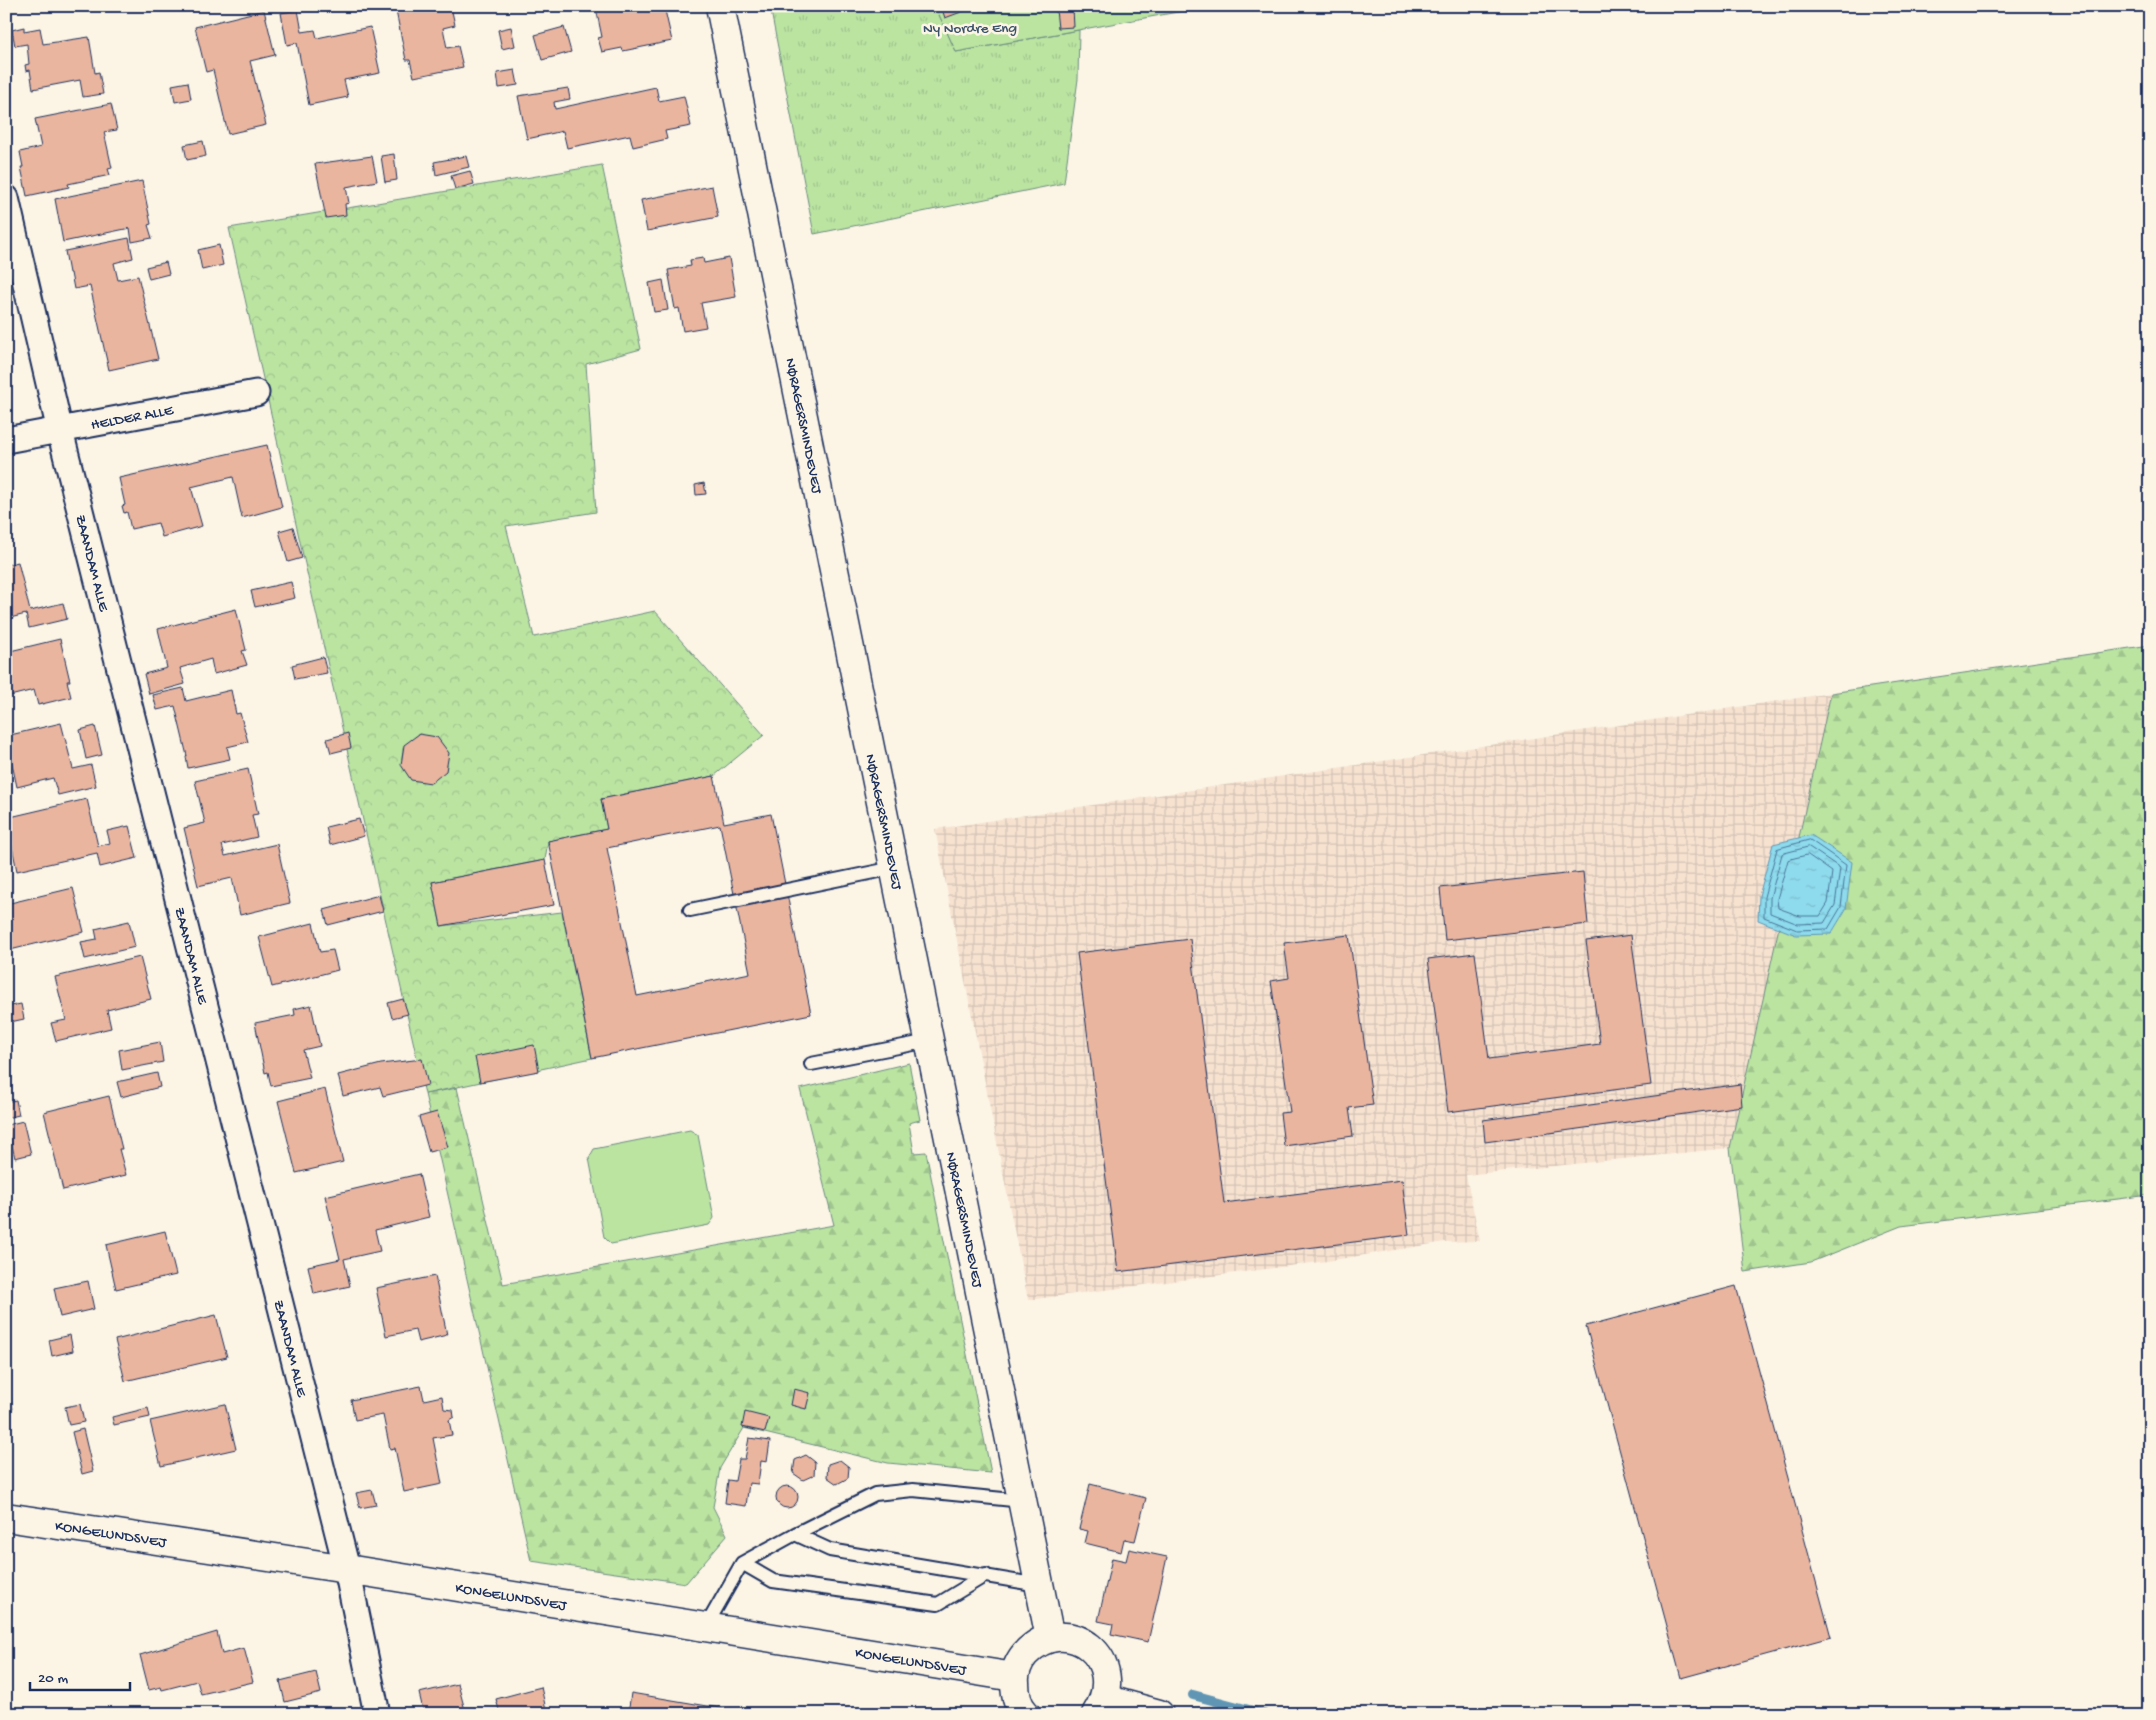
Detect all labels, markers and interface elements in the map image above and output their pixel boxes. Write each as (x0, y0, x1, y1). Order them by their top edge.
park label: Ny Nordre Eng (923, 20, 1017, 38)
street label: NØRAGERSMINDEVEJ (780, 357, 826, 496)
street label: HELDER ALLE (90, 402, 175, 435)
street label: ZAANDAM ALLE (70, 513, 112, 614)
street label: NØRAGERSMINDEVEJ (860, 753, 906, 892)
street label: ZAANDAM ALLE (169, 906, 211, 1007)
street label: NØRAGERSMINDEVEJ (941, 1151, 986, 1290)
street label: ZAANDAM ALLE (269, 1298, 310, 1399)
street label: KONGELUNDSVEJ (54, 1518, 168, 1552)
street label: KONGELUNDSVEJ (454, 1580, 569, 1616)
street label: KONGELUNDSVEJ (854, 1644, 968, 1680)
scale bar (30, 1660, 130, 1692)
text: 20 m (38, 1670, 68, 1688)

